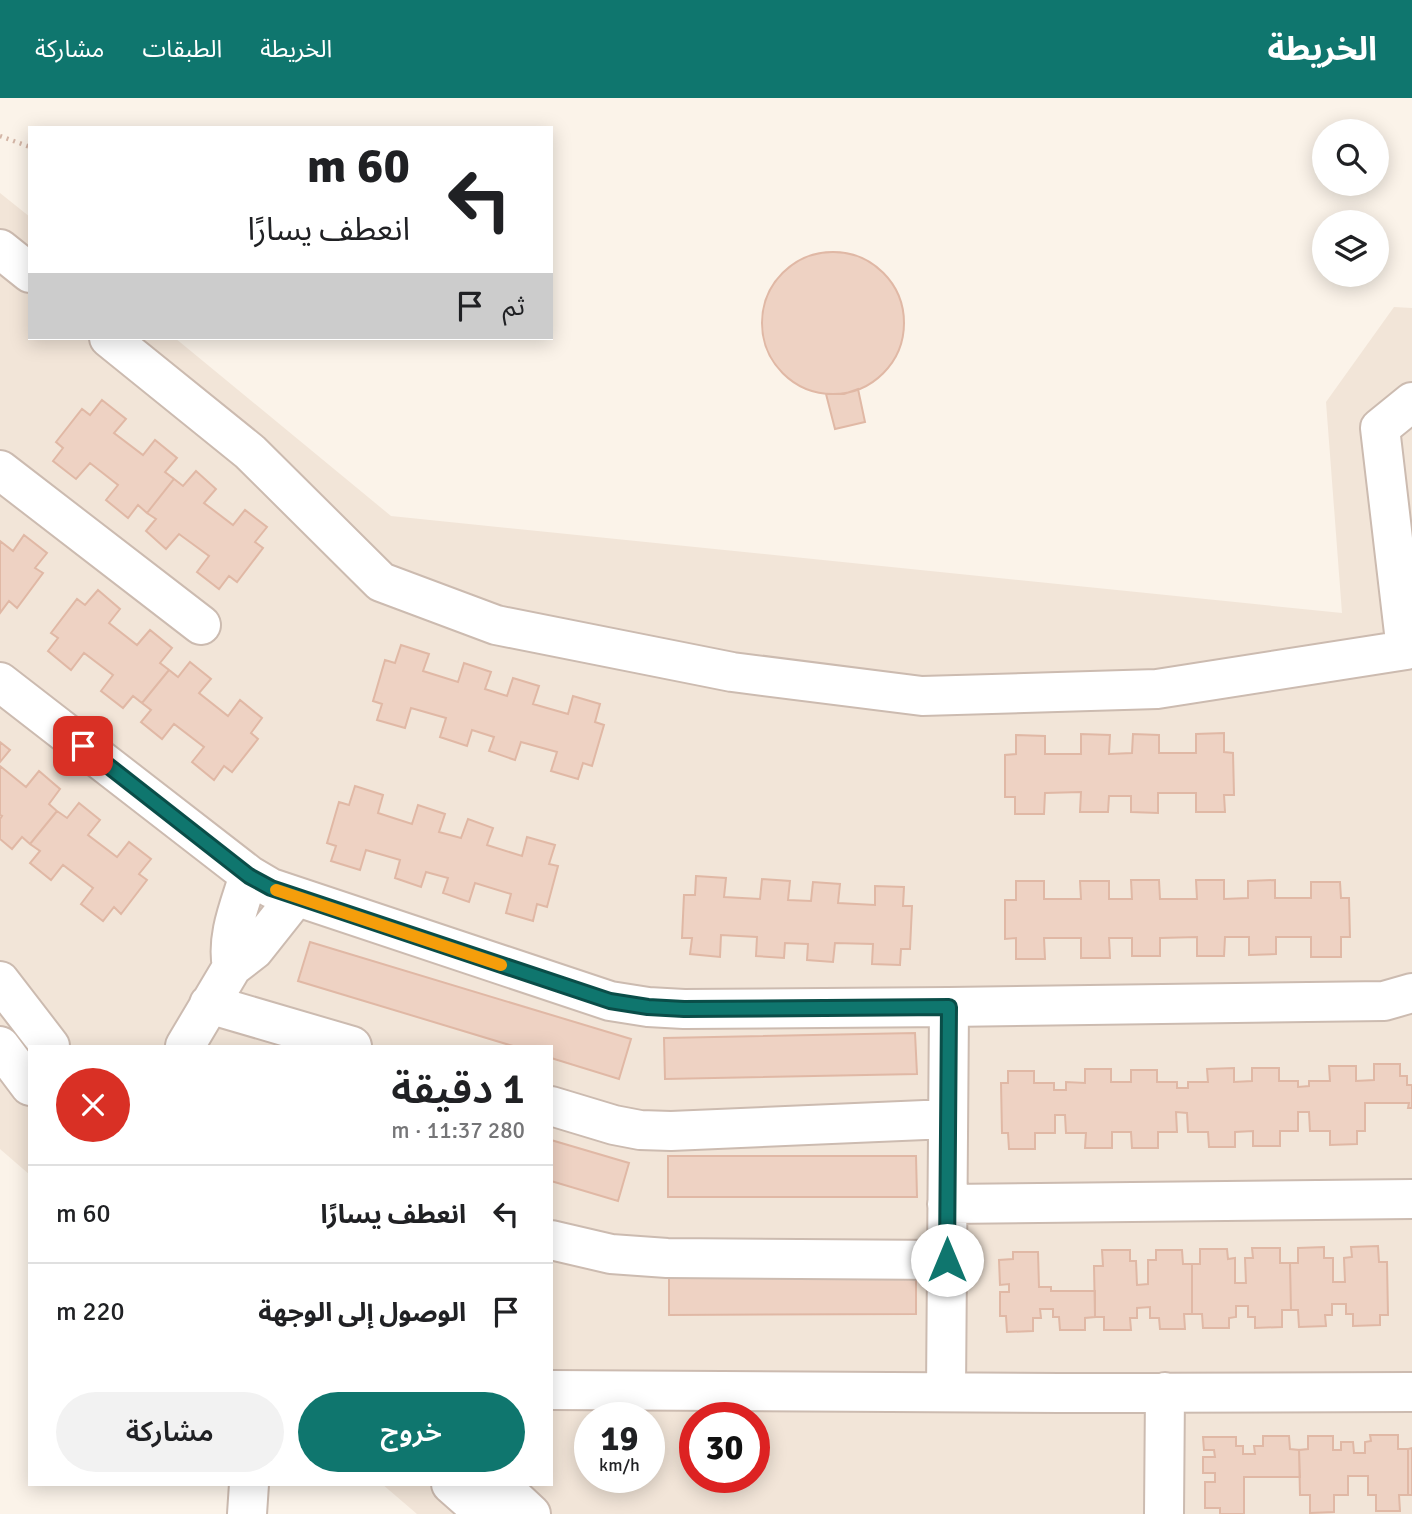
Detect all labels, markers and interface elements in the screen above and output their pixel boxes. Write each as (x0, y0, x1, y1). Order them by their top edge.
text: الخريطة (1267, 29, 1377, 70)
text: مشاركة (35, 34, 104, 64)
text: الطبقات (142, 34, 222, 64)
text: الخريطة (260, 34, 332, 64)
map controls (1312, 119, 1389, 287)
button: search (1312, 119, 1389, 196)
text: 60 m (307, 136, 410, 196)
icon: left (434, 154, 525, 245)
text: انعطف يسارًا (248, 210, 410, 249)
button: layers (1312, 210, 1389, 287)
icon: arrive (451, 287, 489, 325)
text: ثم (503, 291, 525, 323)
pin (53, 716, 113, 776)
icon: arrive (64, 727, 102, 765)
text: 1 دقيقة (391, 1064, 525, 1115)
button: close (56, 1068, 130, 1142)
text: 280 m · 11:37 (391, 1116, 525, 1145)
icon: left (487, 1195, 525, 1233)
text: 60 m (56, 1198, 111, 1230)
text: انعطف يسارًا (321, 1199, 466, 1231)
position arrow (910, 1223, 984, 1297)
icon: arrive (487, 1293, 525, 1331)
text: 220 m (56, 1296, 125, 1328)
text: الوصول إلى الوجهة (258, 1297, 466, 1329)
button: مشاركة (56, 1392, 284, 1472)
button: خروج (298, 1392, 525, 1472)
speed limit sign: 30 (679, 1402, 770, 1493)
text: 19 (601, 1417, 638, 1460)
text: km/h (599, 1454, 640, 1476)

